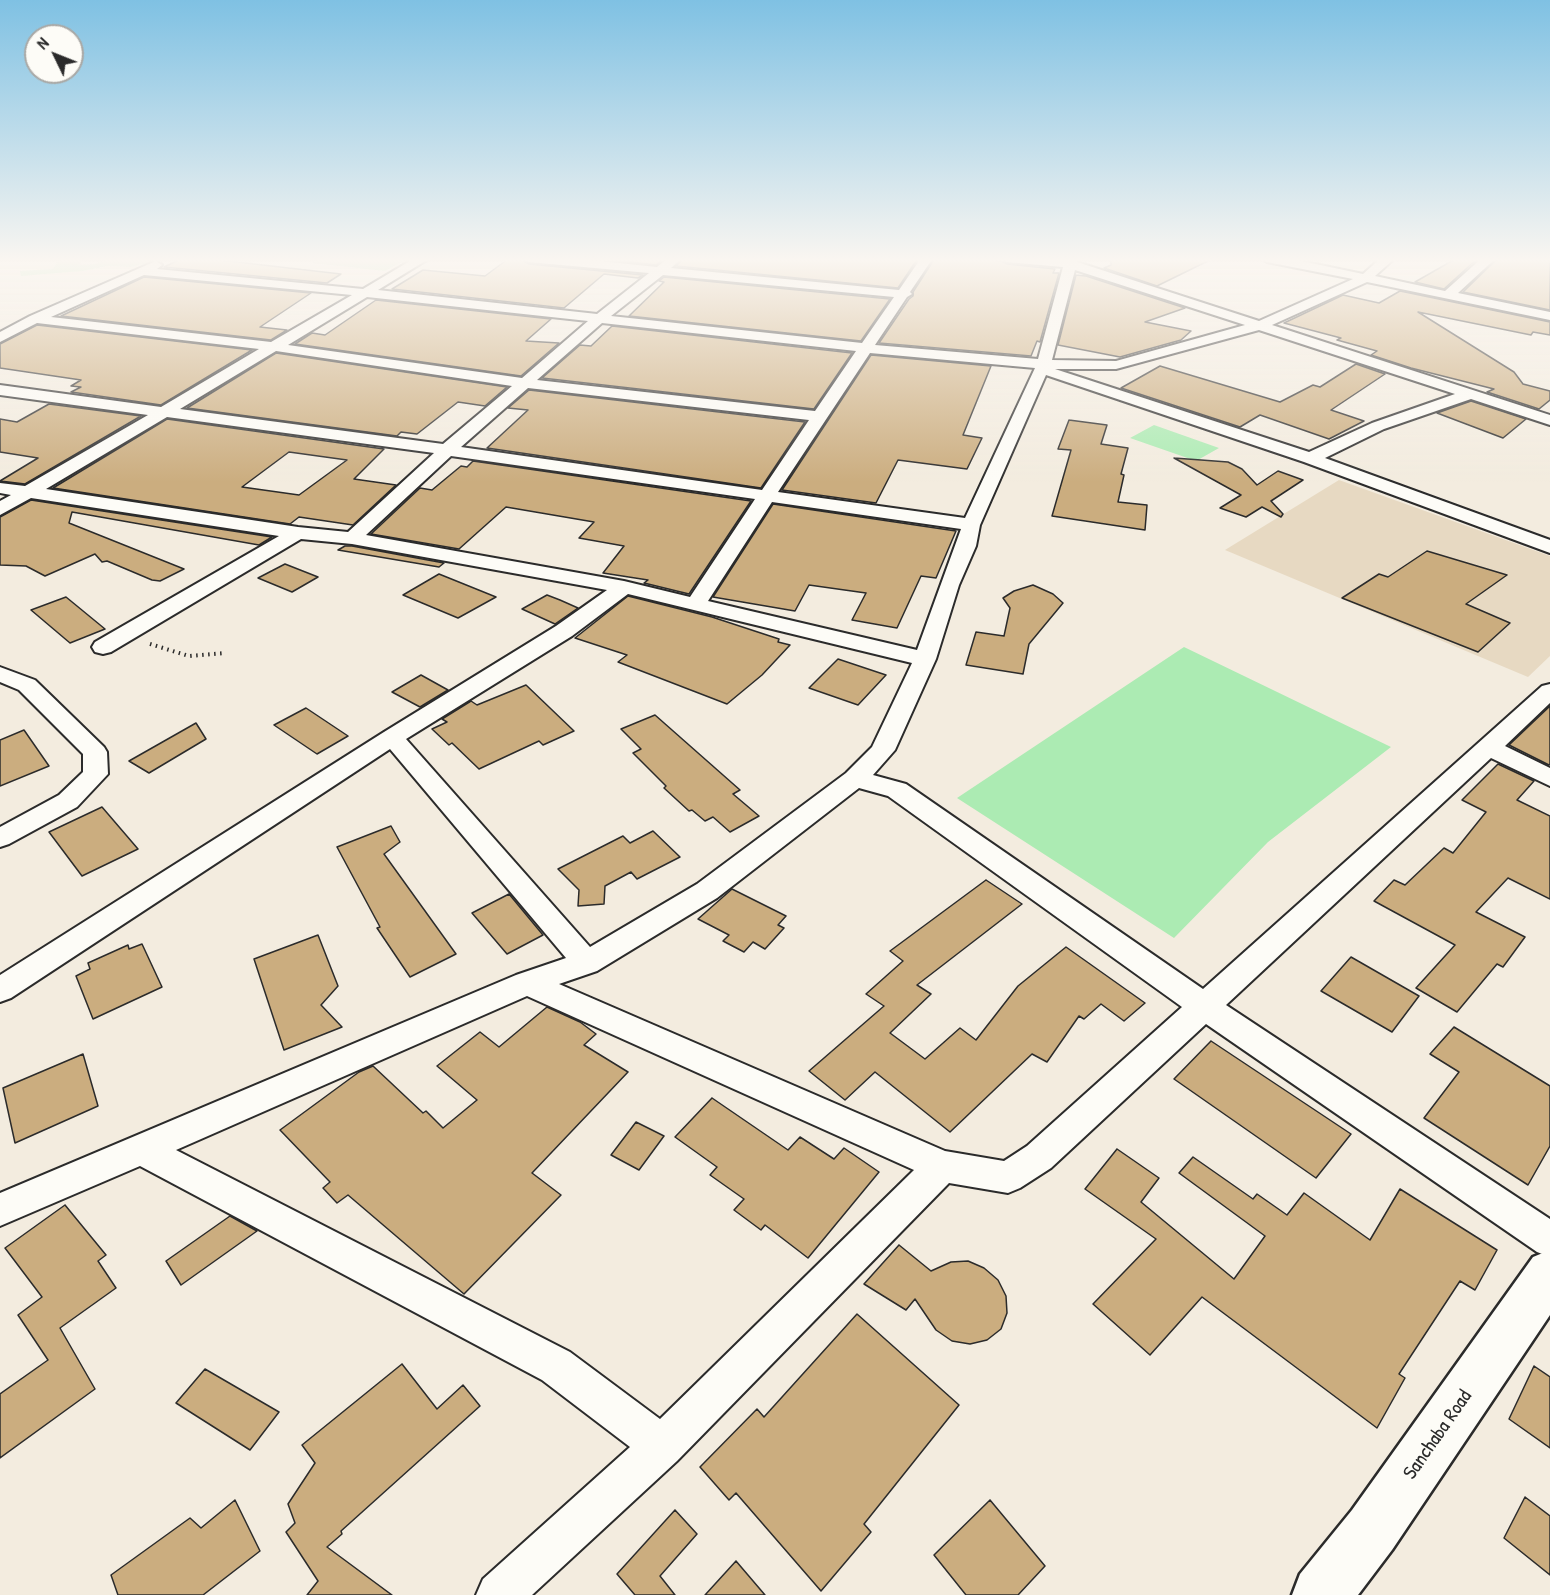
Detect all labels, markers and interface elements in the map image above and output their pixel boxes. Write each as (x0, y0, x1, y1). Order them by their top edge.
north arrow (24, 24, 84, 84)
text: N (31, 32, 53, 54)
street label: Sanchaba Road (1398, 1386, 1478, 1484)

